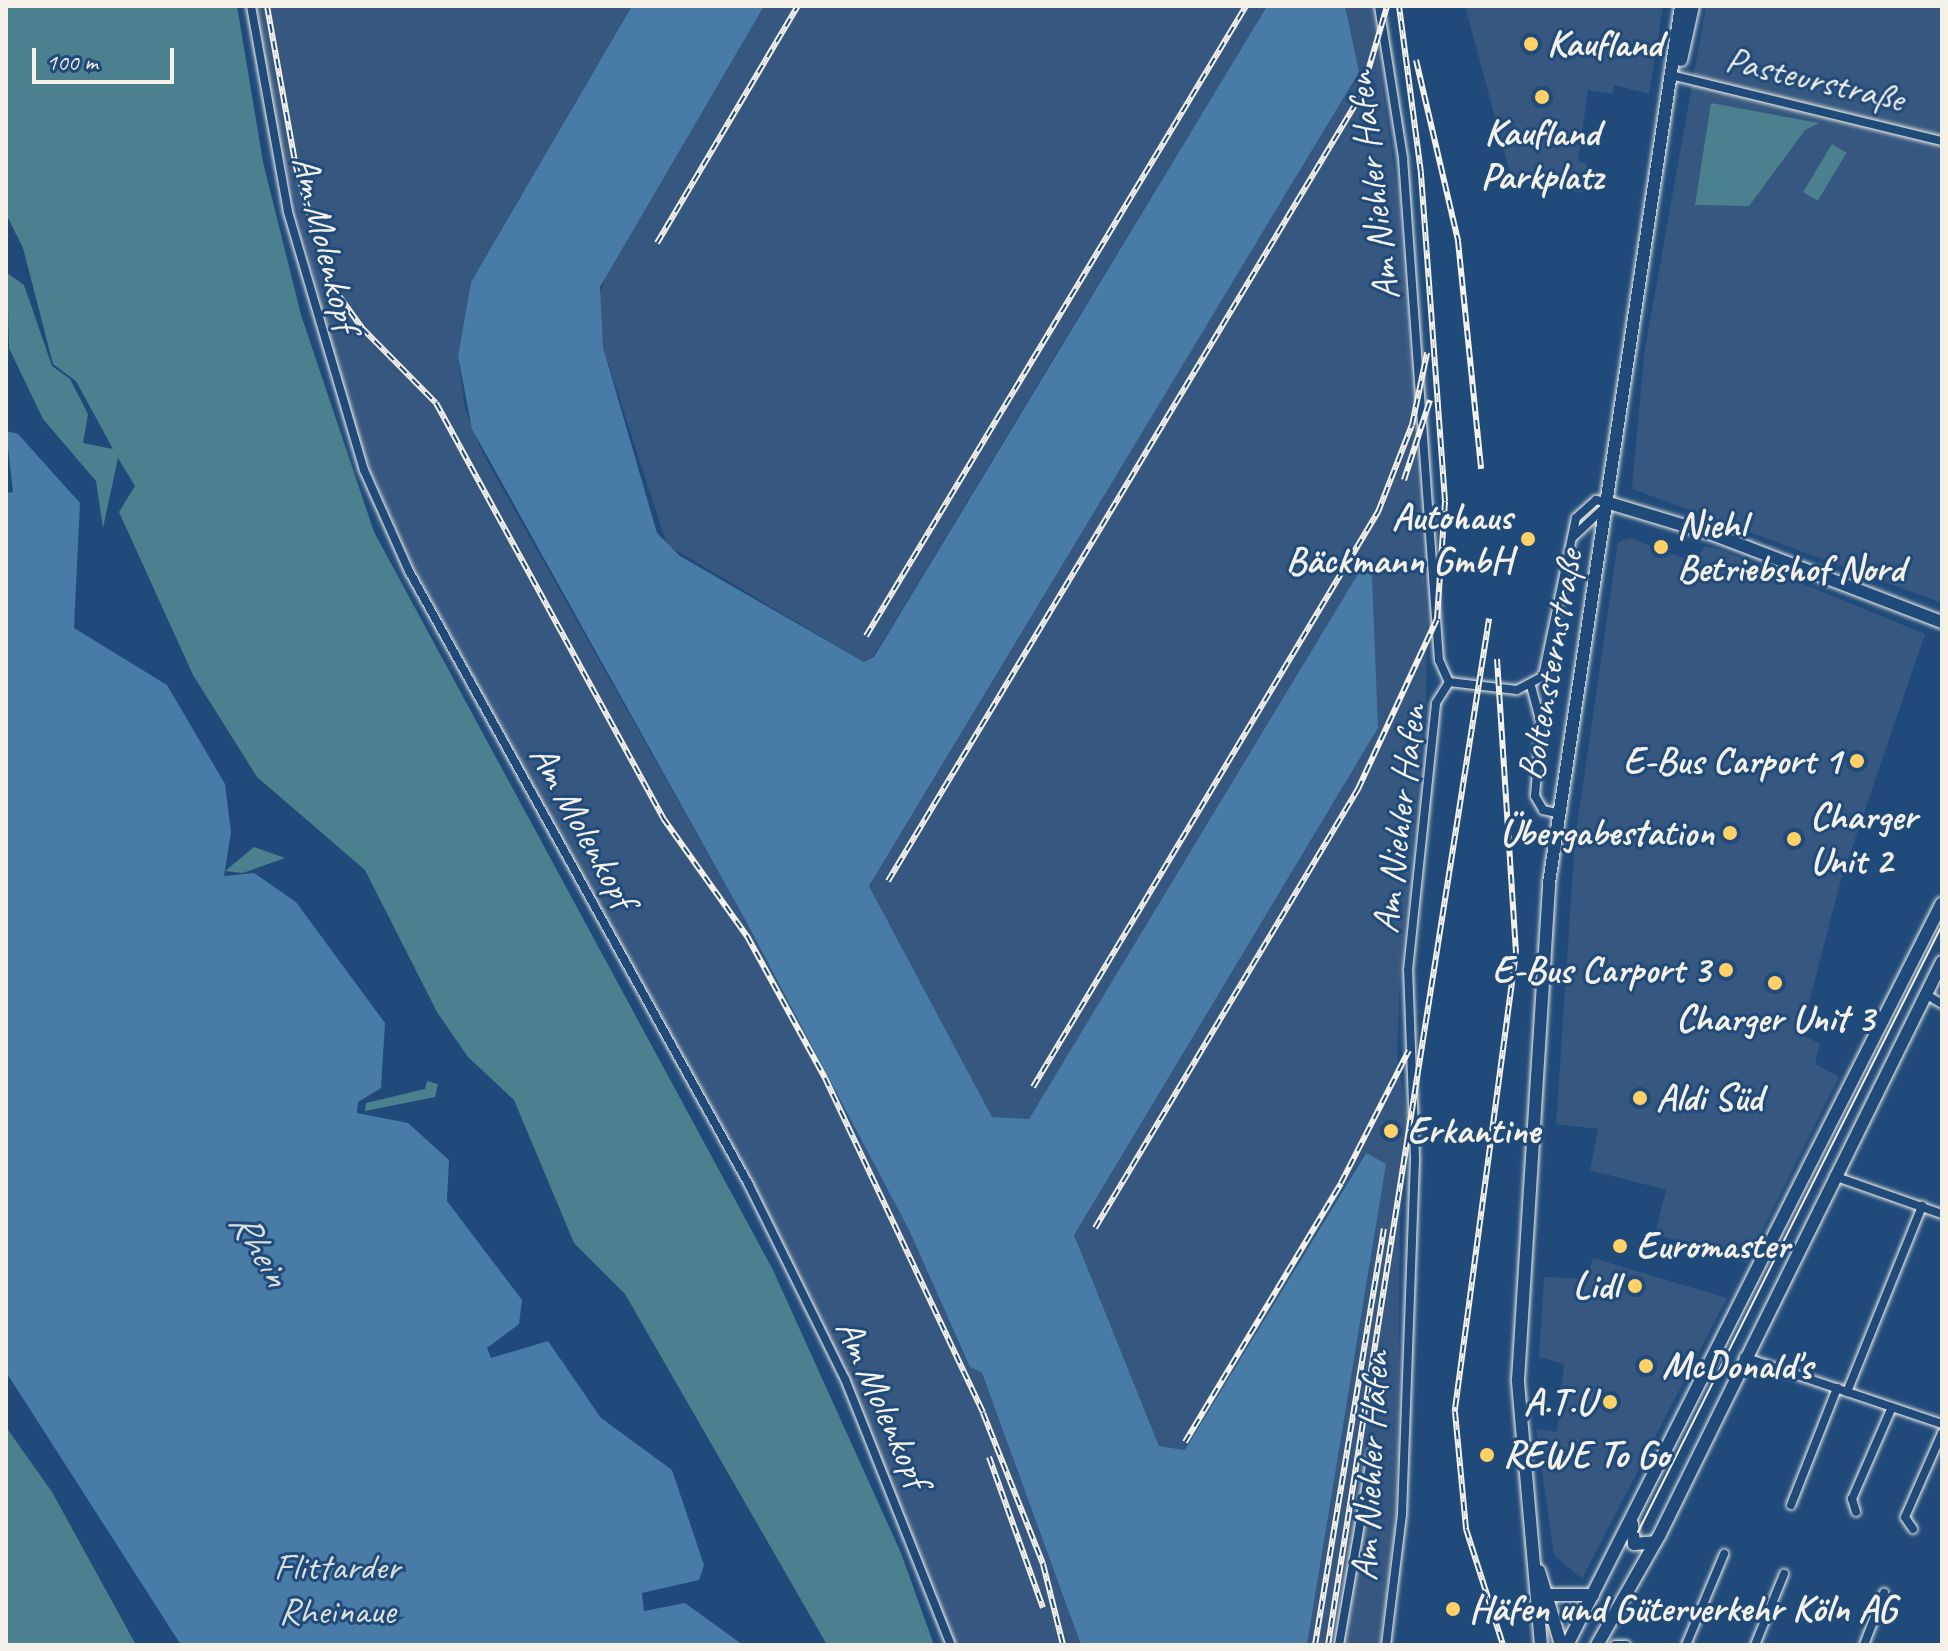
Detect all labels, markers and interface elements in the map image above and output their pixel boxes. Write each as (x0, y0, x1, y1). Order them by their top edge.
place label: Kaufland (1547, 21, 1662, 67)
scale bar (36, 32, 178, 82)
marker: Kaufland (1522, 35, 1540, 53)
street label: Pasteurstraße (1721, 36, 1909, 122)
text: 100 m (46, 47, 98, 77)
street label: Am Niehler Hafen (1336, 69, 1410, 303)
marker: Kaufland Parkplatz (1533, 88, 1551, 106)
place label: Kaufland Parkplatz (1481, 110, 1603, 200)
street label: Am Molenkopf (282, 151, 370, 335)
place label: Autohaus Bäckmann GmbH (1285, 494, 1512, 584)
place label: Niehl Betriebshof Nord (1677, 502, 1904, 592)
marker: Autohaus Bäckmann GmbH (1519, 530, 1537, 548)
marker: Niehl Betriebshof Nord (1652, 538, 1670, 556)
street label: Boltensternstraße (1507, 546, 1593, 784)
street label: Am Niehler Hafen (1362, 702, 1436, 936)
street label: Am Molenkopf (520, 737, 646, 915)
place label: E-Bus Carport 1 (1622, 738, 1841, 784)
marker: E-Bus Carport 1 (1848, 752, 1866, 770)
place label: Charger Unit 2 (1810, 794, 1917, 884)
place label: Übergabestation (1499, 810, 1714, 856)
marker: Übergabestation (1721, 824, 1739, 842)
marker: Charger Unit 2 (1785, 830, 1803, 848)
place label: E-Bus Carport 3 (1491, 947, 1710, 993)
marker: E-Bus Carport 3 (1717, 961, 1735, 979)
marker: Charger Unit 3 (1766, 974, 1784, 992)
place label: Charger Unit 3 (1676, 996, 1874, 1042)
place label: Aldi Süd (1656, 1075, 1762, 1121)
marker: Aldi Süd (1631, 1089, 1649, 1107)
place label: Erkantine (1407, 1108, 1540, 1154)
marker: Erkantine (1382, 1122, 1400, 1140)
water label: Rhein (219, 1202, 301, 1294)
place label: Euromaster (1636, 1223, 1789, 1269)
marker: Euromaster (1611, 1237, 1629, 1255)
place label: Lidl (1573, 1263, 1619, 1309)
marker: Lidl (1626, 1277, 1644, 1295)
street label: Am Molenkopf (826, 1312, 940, 1494)
place label: McDonald's (1662, 1343, 1812, 1389)
street label: Am Niehler Hafen (1341, 1350, 1399, 1582)
marker: McDonald's (1637, 1357, 1655, 1375)
place label: A.T.U (1524, 1379, 1594, 1425)
marker: A.T.U (1601, 1393, 1619, 1411)
place label: REWE To Go (1503, 1432, 1669, 1478)
marker: REWE To Go (1478, 1446, 1496, 1464)
park label: Flittarder Rheinaue (274, 1544, 400, 1634)
place label: Häfen und Güterverkehr Köln AG (1469, 1586, 1896, 1632)
marker: Häfen und Güterverkehr Köln AG (1444, 1600, 1462, 1618)

